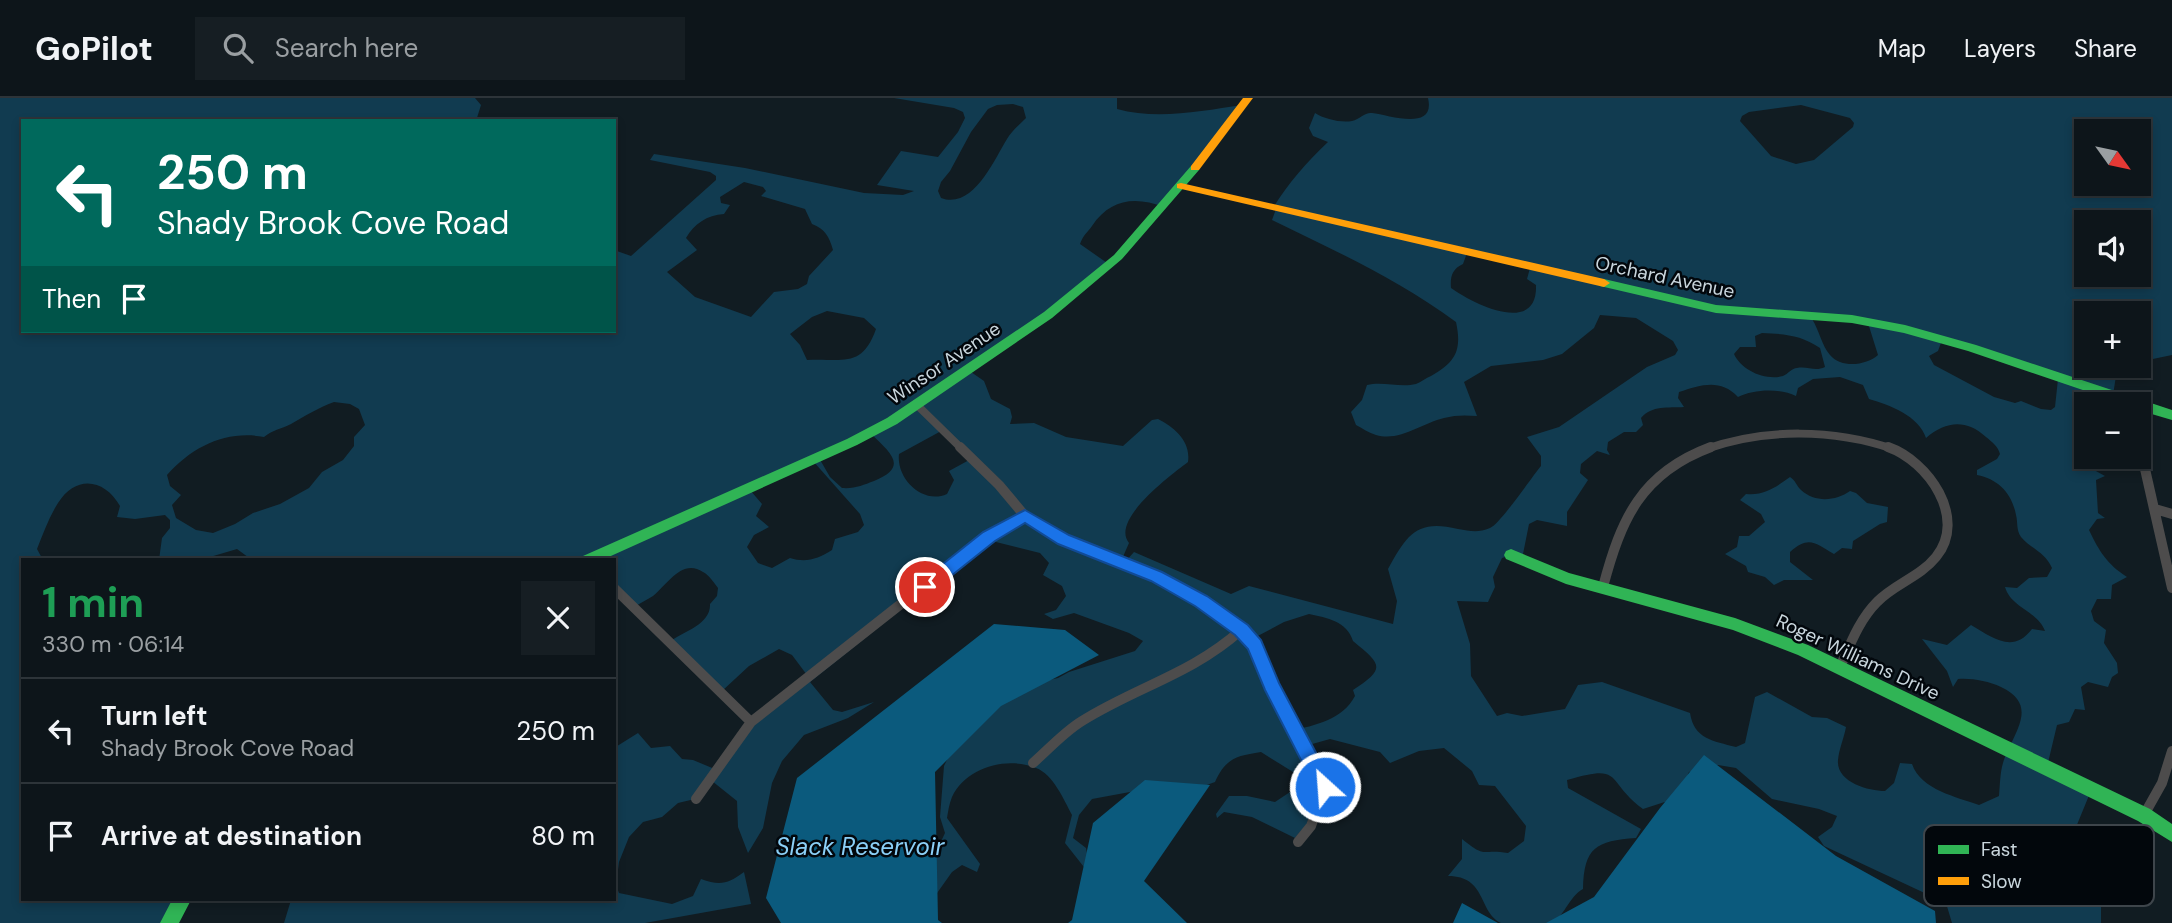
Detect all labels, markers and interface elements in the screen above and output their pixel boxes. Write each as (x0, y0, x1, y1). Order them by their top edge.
search box (195, 17, 685, 80)
text: GoPilot (35, 27, 153, 70)
icon: search (219, 29, 257, 67)
text: Search here (275, 31, 418, 65)
text: Map (1878, 33, 1926, 64)
text: Layers (1964, 33, 2036, 64)
text: Share (2074, 33, 2137, 64)
north arrow (2074, 119, 2151, 196)
map controls (2074, 119, 2151, 469)
text: 250 m (157, 140, 308, 204)
icon: left (42, 147, 133, 238)
text: Shady Brook Cove Road (157, 202, 509, 244)
button: sound (2074, 210, 2151, 287)
street label: Orchard Avenue (1593, 250, 1737, 304)
icon: arrive (115, 280, 153, 318)
text: Then (42, 282, 101, 316)
button: + (2074, 301, 2151, 378)
street label: Winsor Avenue (883, 316, 1005, 410)
button: − (2074, 392, 2151, 469)
pin (895, 557, 955, 617)
icon: arrive (906, 568, 944, 606)
text: 1 min (42, 575, 144, 630)
button: close (521, 581, 595, 655)
street label: Roger Williams Drive (1772, 608, 1944, 706)
text: 330 m · 06:14 (42, 629, 184, 659)
text: Turn left (101, 699, 208, 733)
icon: left (42, 712, 80, 750)
text: 250 m (516, 714, 595, 748)
text: Shady Brook Cove Road (101, 733, 354, 763)
position arrow (1288, 750, 1362, 824)
icon: arrive (42, 817, 80, 855)
text: Arrive at destination (101, 819, 362, 853)
text: 80 m (531, 819, 595, 853)
legend (1924, 825, 2154, 906)
water label: Slack Reservoir (776, 831, 945, 862)
text: Fast (1981, 837, 2017, 862)
text: Slow (1981, 869, 2022, 894)

